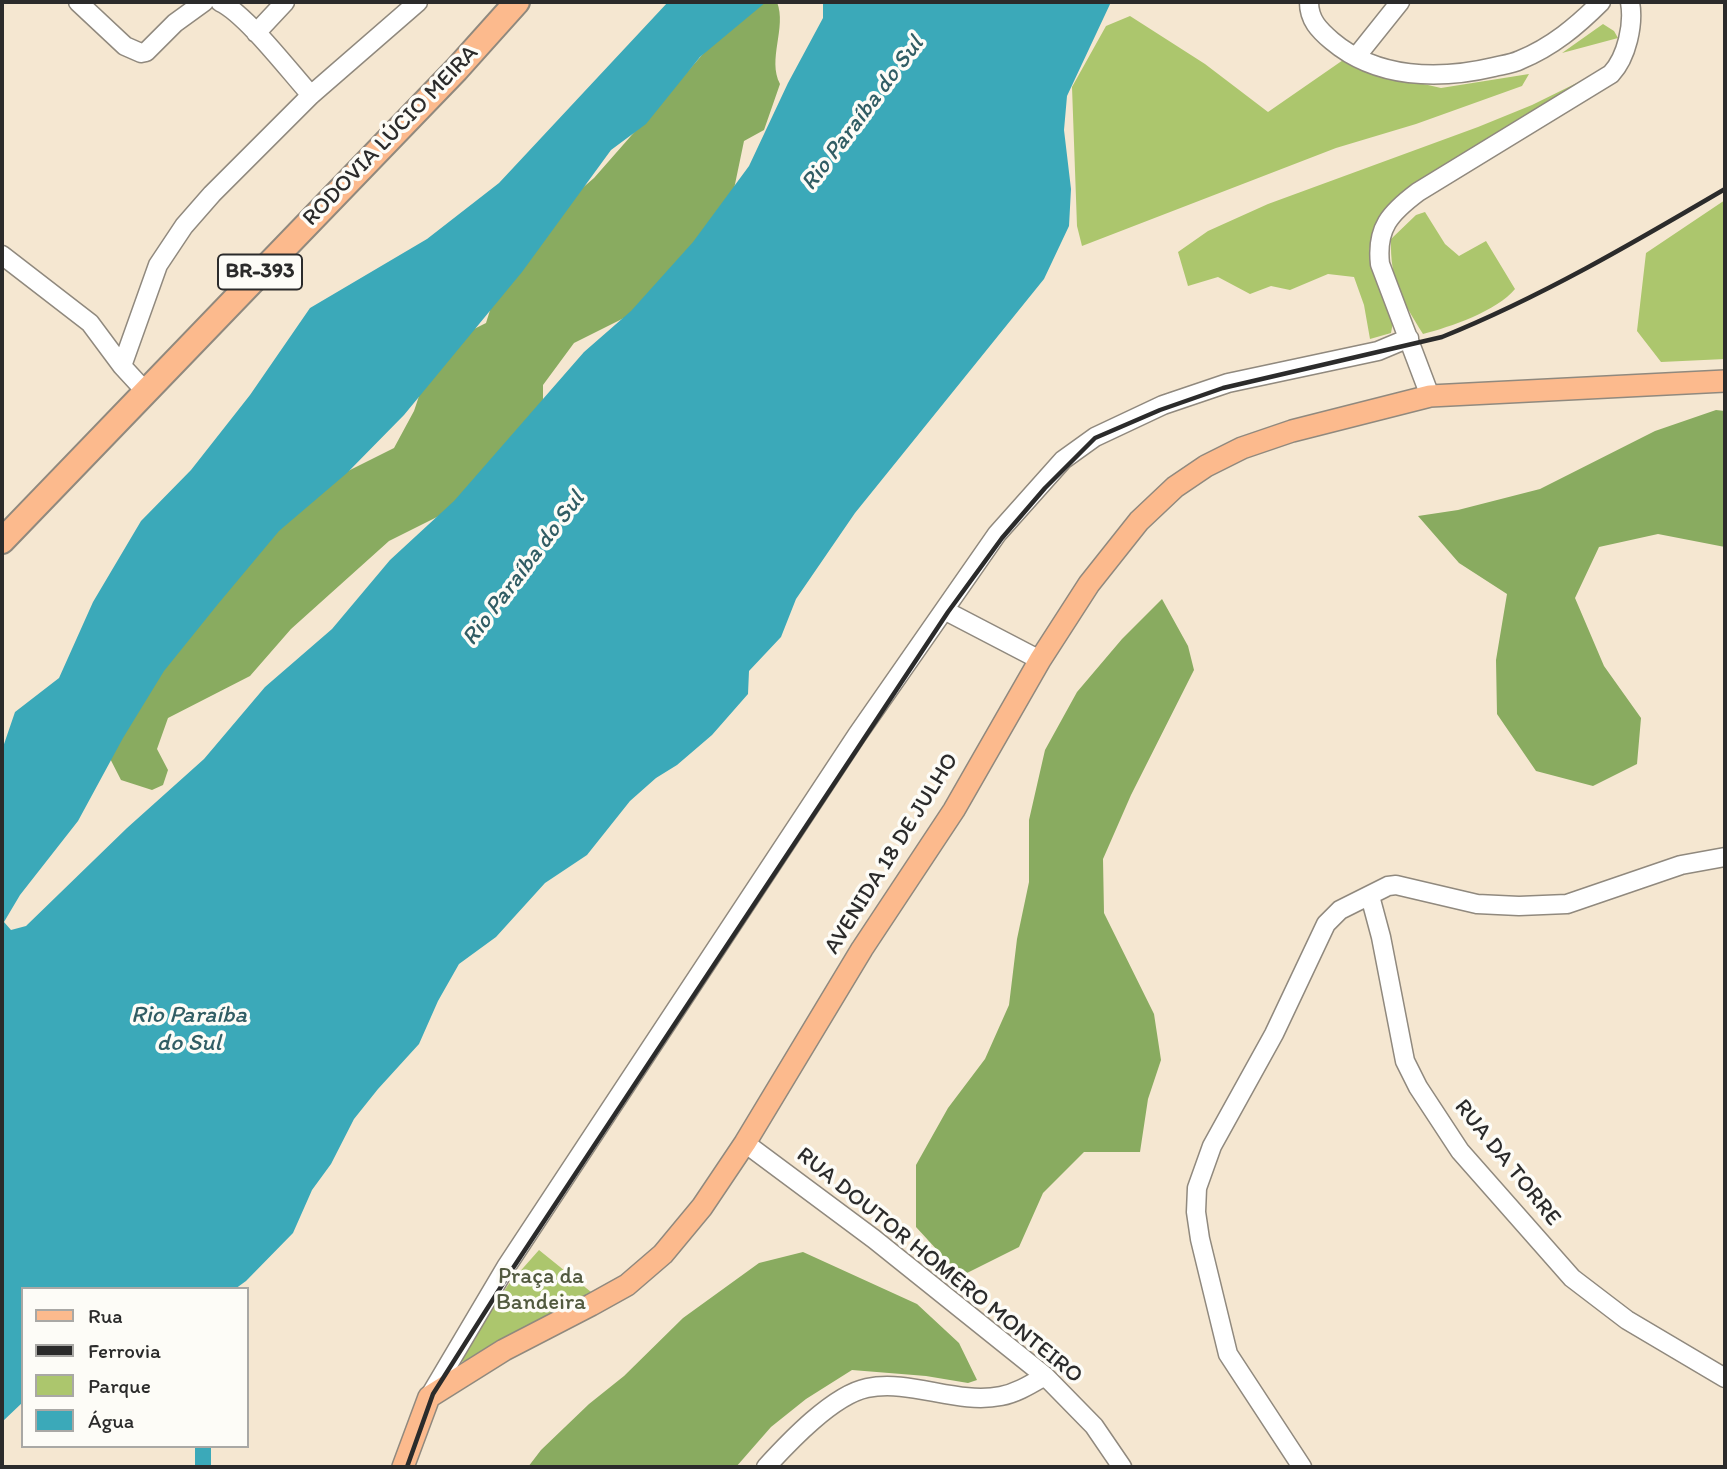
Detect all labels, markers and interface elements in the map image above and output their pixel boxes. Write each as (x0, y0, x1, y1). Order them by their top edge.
water label: Rio Paraíba do Sul (796, 31, 930, 197)
street label: RODOVIA LÚCIO MEIRA (297, 40, 485, 232)
road number: BR-393 (218, 254, 302, 290)
water label: Rio Paraíba do Sul (457, 486, 591, 652)
street label: AVENIDA 18 DE JULHO (819, 748, 965, 960)
water label: Rio Paraíba do Sul (131, 1002, 247, 1058)
street label: RUA DA TORRE (1448, 1094, 1566, 1232)
street label: RUA DOUTOR HOMERO MONTEIRO (790, 1142, 1088, 1390)
park label: Praça da Bandeira (496, 1263, 586, 1317)
legend (21, 1287, 248, 1448)
text: Rua (88, 1303, 123, 1328)
text: Ferrovia (88, 1338, 161, 1363)
text: Parque (88, 1373, 151, 1398)
text: Água (88, 1408, 134, 1433)

